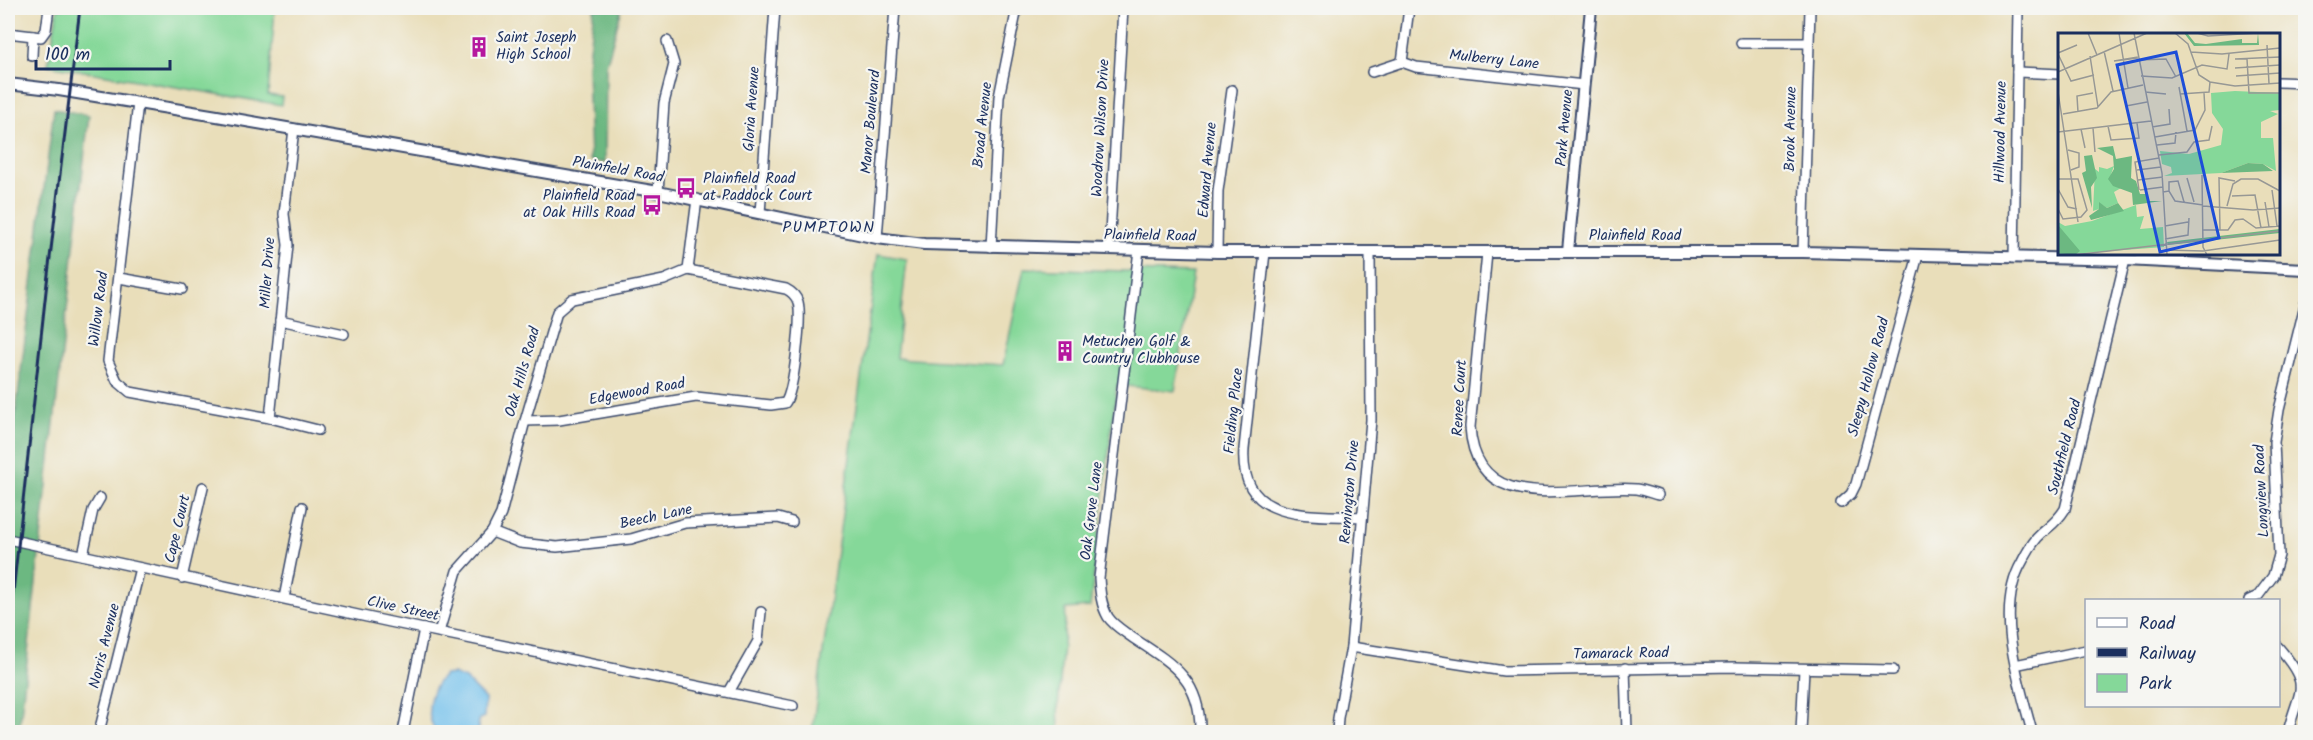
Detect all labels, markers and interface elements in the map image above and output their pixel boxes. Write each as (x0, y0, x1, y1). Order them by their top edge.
place label: Saint Joseph High School (496, 26, 577, 67)
scale bar (36, 33, 170, 71)
inset map (2058, 33, 2280, 255)
building icon: Saint Joseph High School (467, 35, 491, 59)
text: 100 m (45, 41, 90, 70)
street label: Mulberry Lane (1448, 43, 1540, 77)
street label: Woodrow Wilson Drive (1085, 58, 1117, 198)
street label: Gloria Avenue (737, 65, 767, 152)
street label: Manor Boulevard (854, 68, 888, 175)
street label: Hillwood Avenue (1988, 80, 2014, 183)
street label: Broad Avenue (967, 81, 999, 169)
street label: Brook Avenue (1778, 86, 1804, 172)
street label: Park Avenue (1550, 88, 1580, 168)
street label: Edward Avenue (1192, 121, 1224, 219)
street label: Plainfield Road (570, 150, 666, 190)
place label: Plainfield Road at Paddock Court (703, 167, 812, 208)
bus stop icon: Plainfield Road at Paddock Court (674, 176, 698, 200)
place label: Plainfield Road at Oak Hills Road (523, 184, 636, 225)
bus stop icon: Plainfield Road at Oak Hills Road (640, 193, 664, 217)
district label: PUMPTOWN (782, 215, 876, 240)
street label: Plainfield Road (1104, 223, 1197, 249)
street label: Plainfield Road (1589, 224, 1682, 248)
street label: Miller Drive (254, 236, 282, 310)
street label: Willow Road (82, 269, 116, 348)
street label: Sleepy Hollow Road (1842, 314, 1897, 439)
street label: Oak Hills Road (499, 324, 547, 420)
place label: Metuchen Golf & Country Clubhouse (1082, 330, 1200, 371)
building icon: Metuchen Golf & Country Clubhouse (1053, 339, 1077, 363)
street label: Renee Court (1446, 359, 1474, 437)
street label: Fielding Place (1218, 367, 1250, 455)
street label: Edgewood Road (587, 372, 688, 412)
street label: Southfield Road (2042, 396, 2089, 497)
street label: Remington Drive (1334, 439, 1367, 545)
street label: Longview Road (2248, 443, 2276, 538)
street label: Oak Grove Lane (1074, 460, 1110, 562)
street label: Cape Court (158, 492, 198, 566)
street label: Beech Lane (617, 498, 695, 536)
street label: Clive Street (365, 590, 442, 628)
legend (2085, 599, 2280, 707)
street label: Norris Avenue (83, 601, 127, 691)
text: Road (2139, 610, 2176, 639)
text: Railway (2139, 640, 2196, 669)
street label: Tamarack Road (1573, 641, 1670, 667)
text: Park (2139, 670, 2172, 699)

